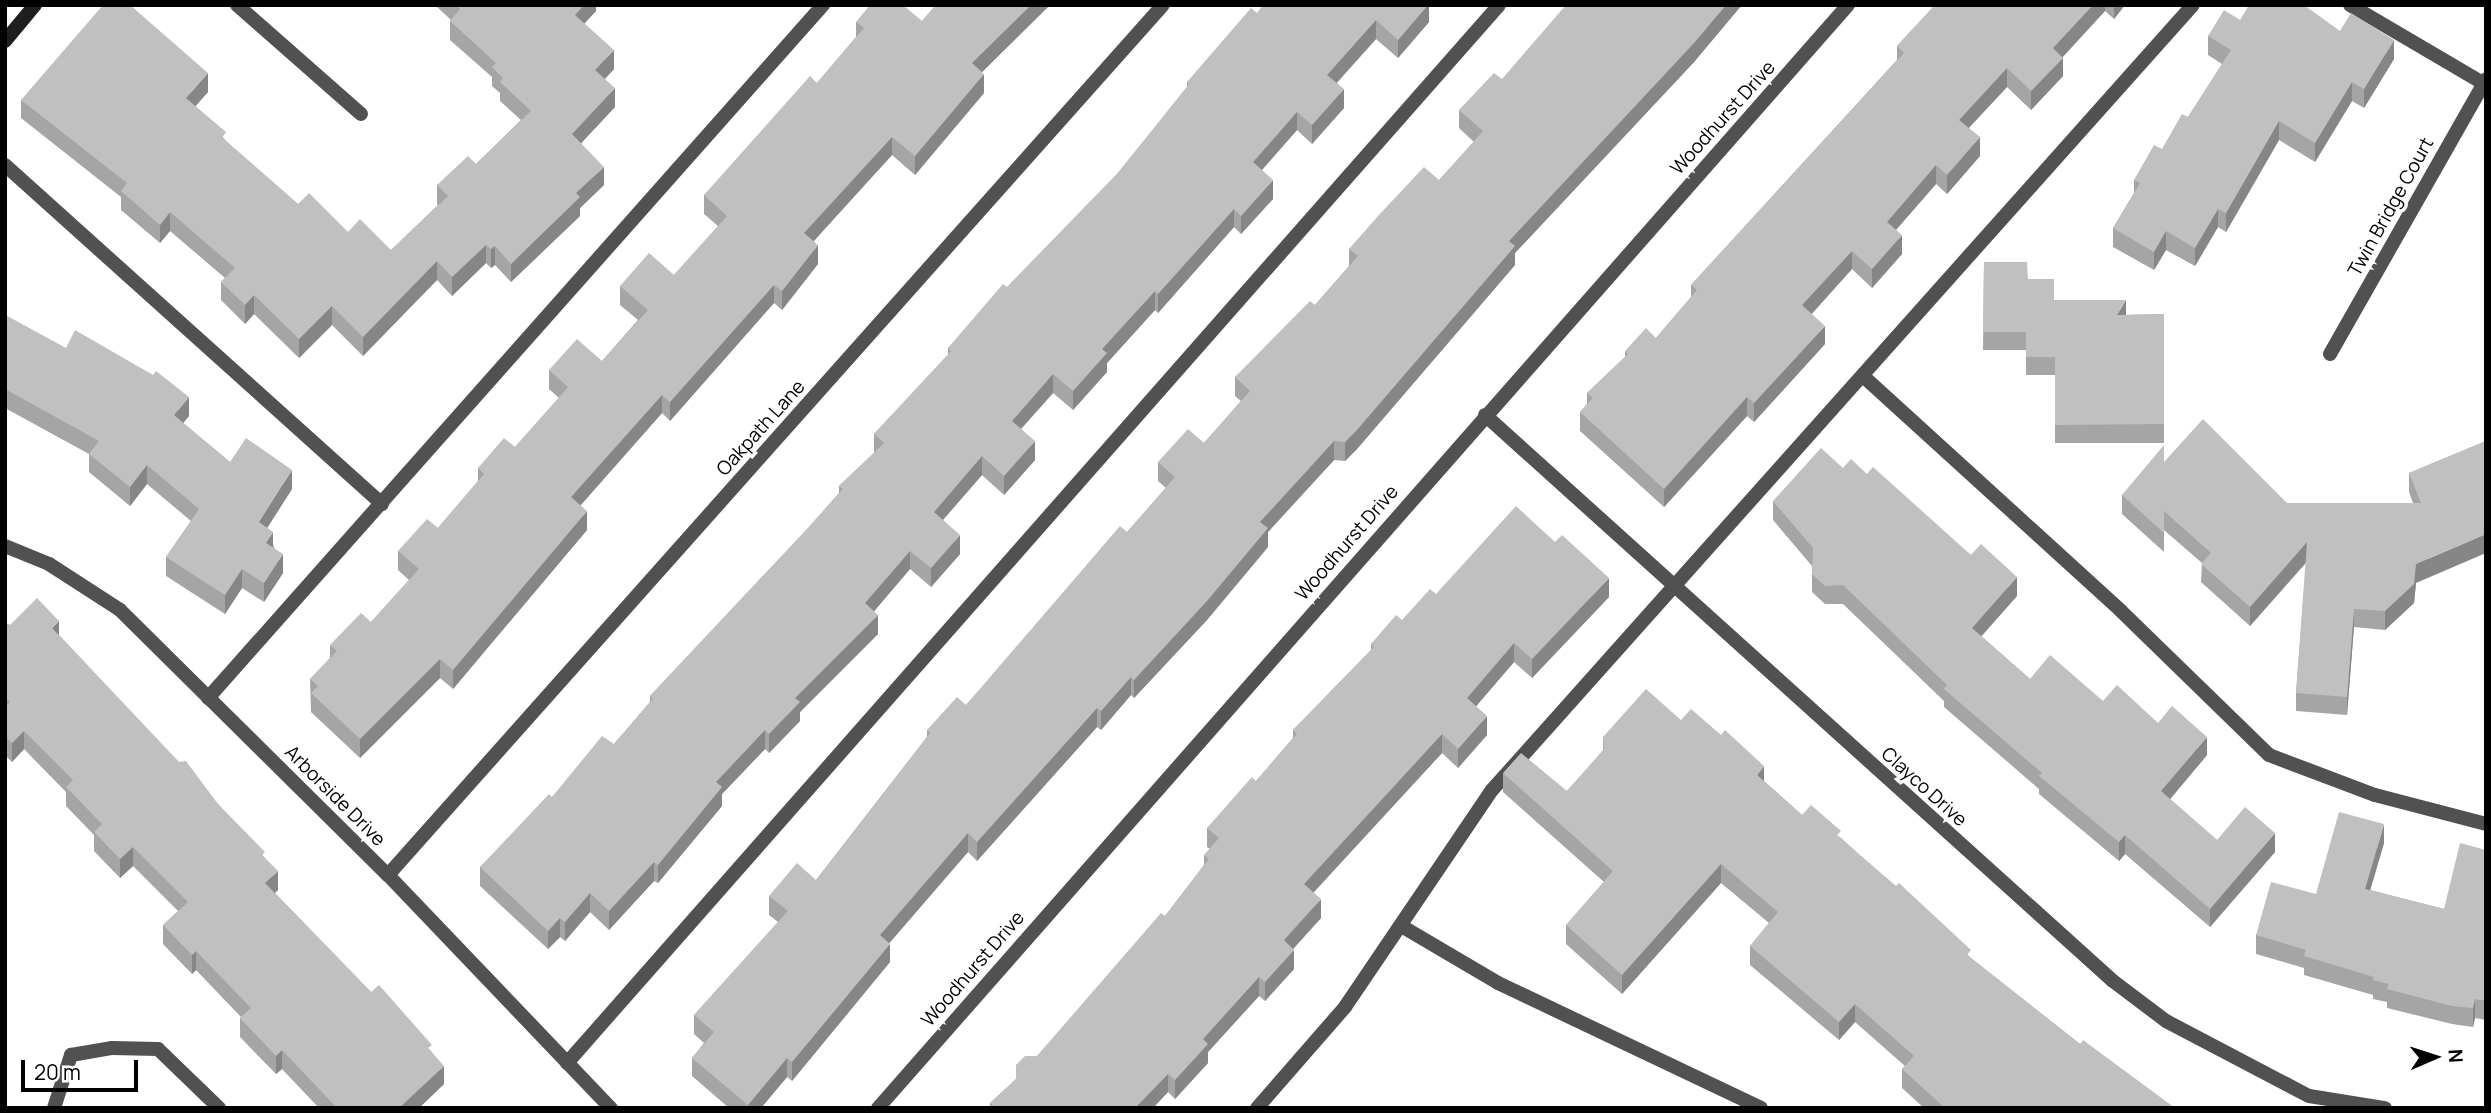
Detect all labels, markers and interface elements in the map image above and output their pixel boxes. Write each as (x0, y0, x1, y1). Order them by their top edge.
street label: Woodhurst Drive (1666, 56, 1780, 180)
street label: Twin Bridge Court (2343, 134, 2439, 280)
street label: Oakpath Lane (712, 375, 810, 481)
street label: Woodhurst Drive (1291, 481, 1403, 605)
street label: Arborside Drive (280, 741, 390, 851)
street label: Clayco Drive (1876, 743, 1972, 831)
street label: Woodhurst Drive (917, 907, 1029, 1031)
north arrow (2400, 1022, 2470, 1092)
scale bar (24, 1046, 142, 1090)
text: N (2443, 1048, 2469, 1063)
text: 20 m (34, 1058, 81, 1086)

